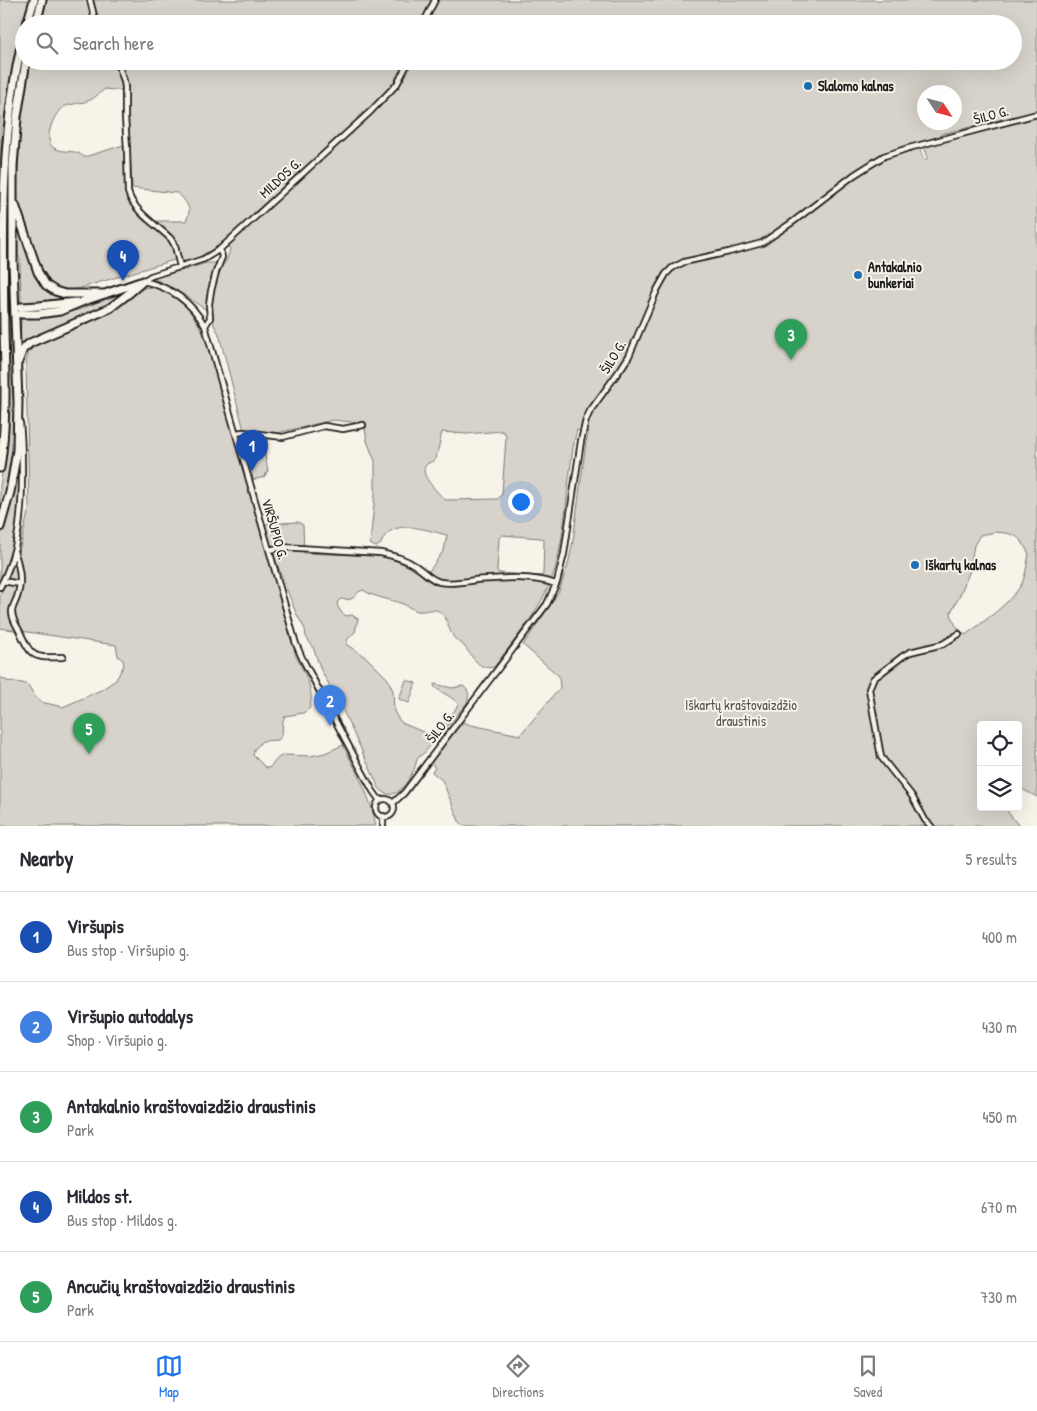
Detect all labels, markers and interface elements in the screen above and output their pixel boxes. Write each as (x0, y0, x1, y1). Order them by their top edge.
search box (15, 15, 1022, 70)
icon: search (33, 29, 61, 57)
text: Search here (73, 30, 154, 56)
place label: Slalomo kalnas (818, 76, 894, 95)
marker: Slalomo kalnas (802, 80, 814, 92)
north arrow (917, 85, 962, 130)
street label: ŠILO G. (971, 101, 1011, 128)
street label: MILDOS G. (255, 153, 305, 202)
pin: 4 (107, 240, 139, 281)
place label: Antakalnio bunkeriai (868, 257, 922, 292)
marker: Antakalnio bunkeriai (852, 269, 864, 281)
pin: 3 (775, 319, 807, 360)
street label: ŠILO G. (595, 337, 630, 377)
pin: 1 (236, 430, 268, 471)
your location (508, 489, 534, 515)
street label: VIRŠUPIO G. (258, 496, 293, 561)
place label: Iškartų kalnas (925, 555, 997, 574)
marker: Iškartų kalnas (909, 559, 921, 571)
pin: 2 (314, 685, 346, 726)
park label: Iškartų kraštovaizdžio draustinis (685, 695, 797, 730)
street label: ŠILO G. (421, 707, 458, 747)
pin: 5 (73, 713, 105, 754)
map controls (977, 721, 1022, 811)
button: locate (977, 721, 1022, 766)
button: layers (977, 766, 1022, 811)
text: Nearby (20, 844, 73, 873)
text: 5 results (966, 848, 1017, 870)
text: Viršupis (67, 913, 124, 939)
text: 1 (33, 926, 39, 948)
text: 400 m (982, 926, 1017, 948)
text: Bus stop · Viršupio g. (67, 939, 189, 961)
text: Viršupio autodalys (67, 1003, 193, 1029)
text: 2 (32, 1016, 40, 1038)
text: 430 m (982, 1016, 1017, 1038)
text: Shop · Viršupio g. (67, 1029, 167, 1051)
text: Antakalnio kraštovaizdžio draustinis (67, 1093, 316, 1119)
text: 3 (32, 1106, 40, 1128)
text: 450 m (983, 1106, 1017, 1128)
text: Park (67, 1119, 94, 1141)
text: Mildos st. (67, 1183, 132, 1209)
text: 4 (33, 1196, 39, 1218)
text: 670 m (981, 1196, 1017, 1218)
text: Bus stop · Mildos g. (67, 1209, 177, 1231)
text: Ancučių kraštovaizdžio draustinis (67, 1273, 295, 1299)
text: 5 (33, 1286, 39, 1308)
text: 730 m (980, 1286, 1017, 1308)
text: Park (67, 1299, 94, 1321)
tab: Map (155, 1352, 183, 1401)
tab: Directions (492, 1352, 544, 1401)
tab: Saved (854, 1352, 882, 1401)

